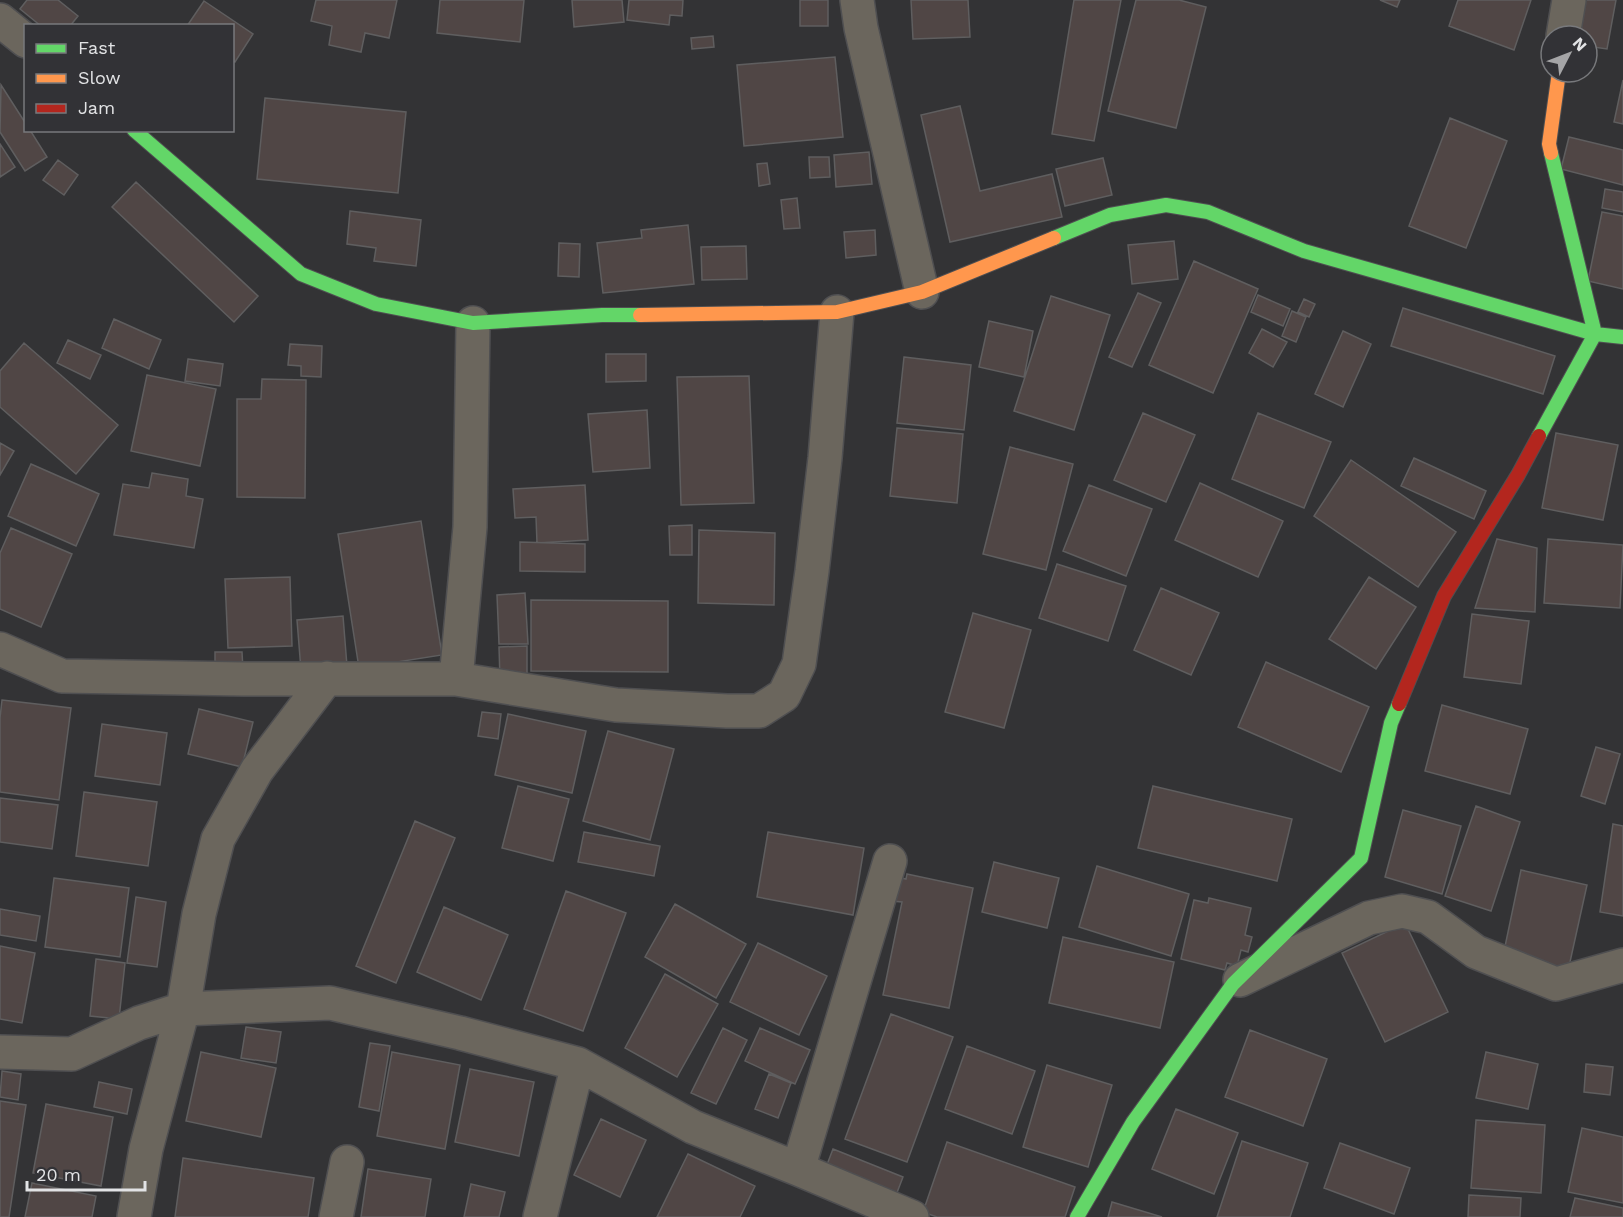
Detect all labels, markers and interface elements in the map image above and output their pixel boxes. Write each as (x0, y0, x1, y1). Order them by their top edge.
legend (24, 24, 234, 132)
north arrow (1539, 24, 1599, 84)
text: N (1569, 34, 1591, 55)
text: Fast (78, 37, 116, 58)
text: Slow (78, 67, 121, 88)
text: Jam (78, 97, 115, 118)
scale bar (27, 1154, 146, 1192)
text: 20 m (36, 1164, 81, 1185)

